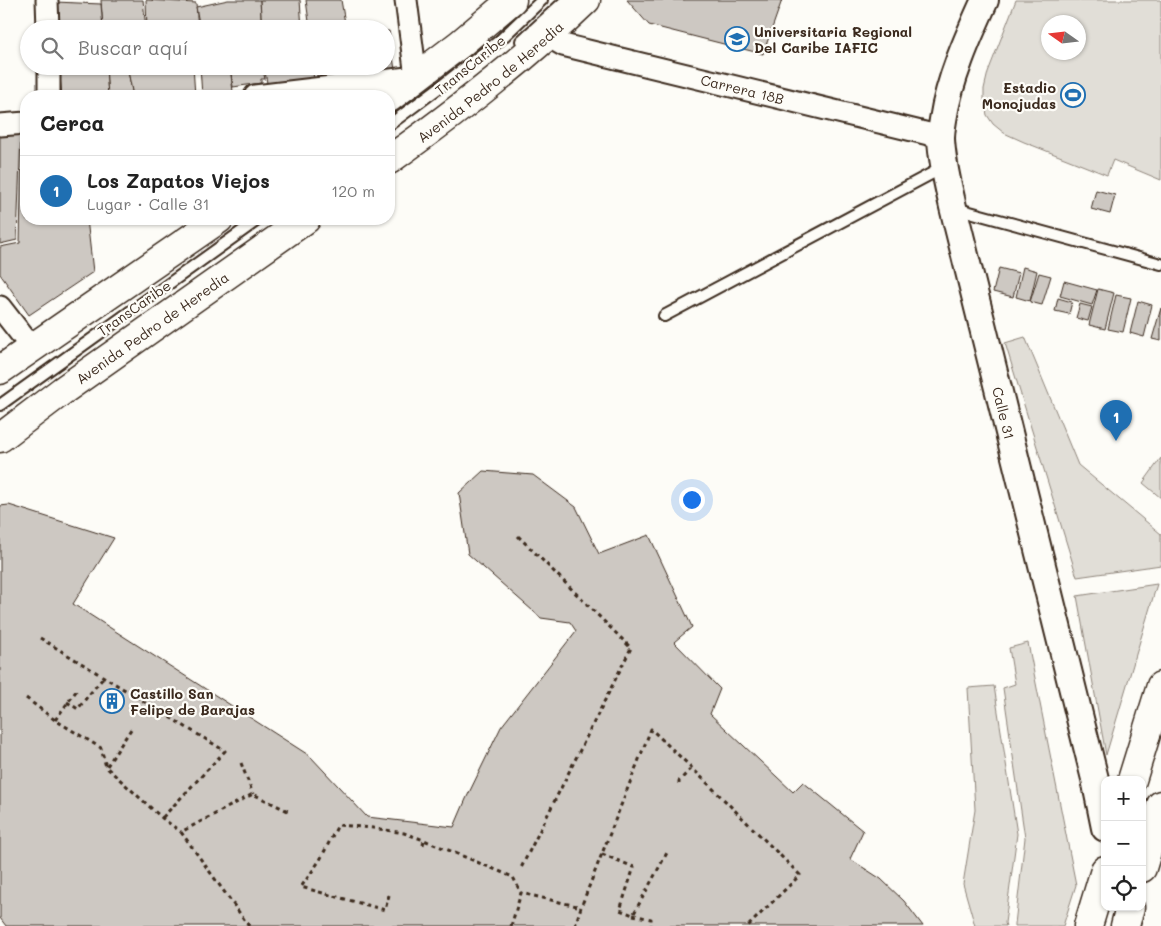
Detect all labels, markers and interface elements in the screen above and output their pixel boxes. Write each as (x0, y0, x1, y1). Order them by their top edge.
north arrow (1041, 15, 1086, 60)
street label: Avenida Pedro de Heredia (413, 17, 567, 146)
search box (20, 20, 395, 75)
place label: Universitaria Regional Del Caribe IAFIC (754, 22, 912, 57)
school or university icon: Universitaria Regional Del Caribe IAFIC (724, 26, 750, 52)
street label: TransCaribe (431, 31, 509, 99)
icon: search (38, 34, 66, 62)
text: Buscar aquí (78, 35, 188, 60)
street label: Carrera 18B (699, 69, 786, 108)
place label: Estadio Monojudas (982, 78, 1057, 113)
sports icon: Estadio Monojudas (1060, 82, 1086, 108)
text: Cerca (40, 109, 105, 136)
text: Los Zapatos Viejos (87, 168, 270, 193)
text: 1 (52, 180, 60, 201)
text: 120 m (331, 180, 375, 201)
text: Lugar · Calle 31 (87, 193, 210, 214)
street label: Avenida Pedro de Heredia (72, 267, 232, 388)
street label: TransCaribe (93, 276, 175, 340)
street label: Calle 31 (988, 385, 1020, 441)
pin: 1 (1100, 400, 1132, 441)
your location (679, 487, 705, 513)
place label: Castillo San Felipe de Barajas (130, 684, 255, 719)
building icon: Castillo San Felipe de Barajas (99, 688, 125, 714)
map controls (1101, 776, 1146, 911)
button: + (1101, 776, 1146, 821)
button: − (1101, 821, 1146, 866)
button: locate (1101, 866, 1146, 911)

